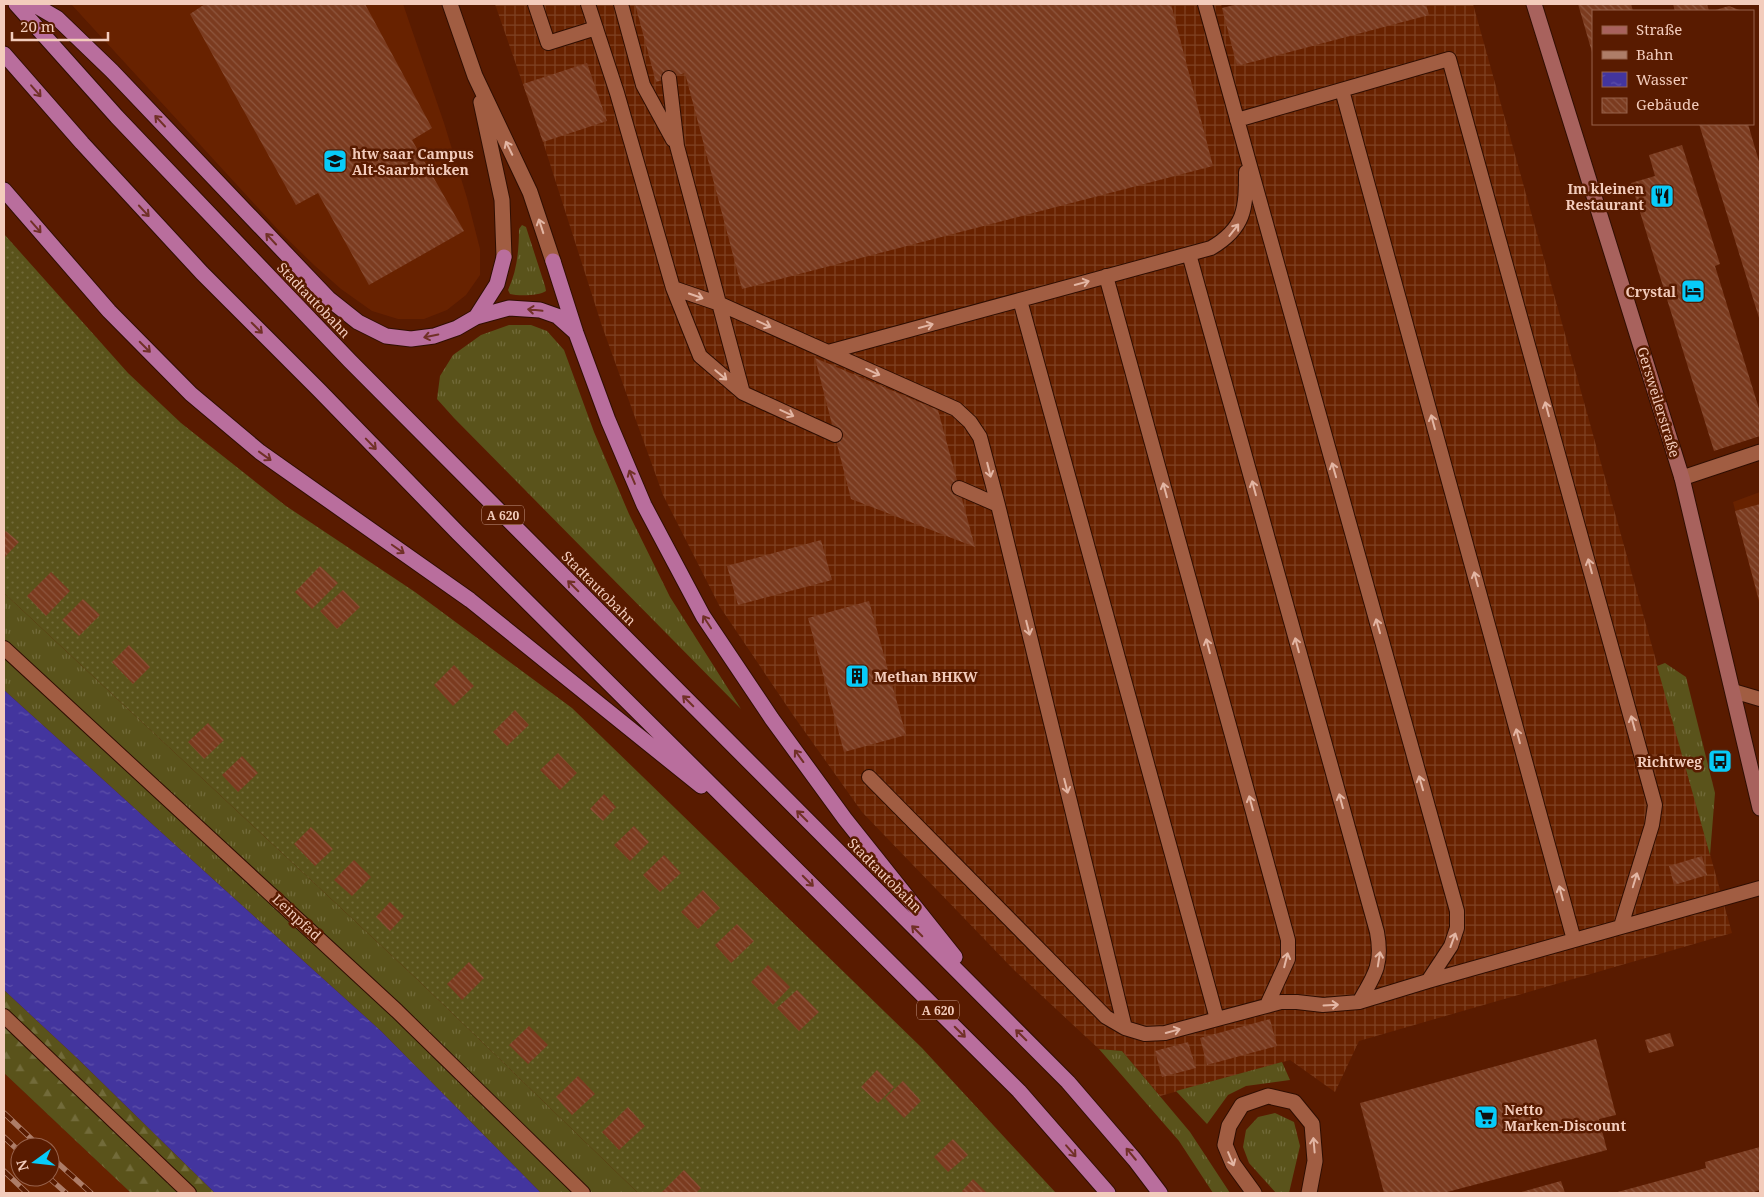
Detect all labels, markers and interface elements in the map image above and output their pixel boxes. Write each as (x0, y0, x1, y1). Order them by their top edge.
scale bar (12, 10, 109, 42)
legend (1592, 10, 1754, 125)
text: 20 m (20, 16, 55, 36)
text: Straße (1636, 19, 1682, 39)
text: Bahn (1636, 44, 1674, 64)
text: Wasser (1636, 69, 1688, 89)
one-way arrow (30, 84, 42, 97)
text: Gebäude (1636, 94, 1699, 114)
one-way arrow (154, 115, 166, 127)
one-way arrow (504, 141, 514, 156)
place label: htw saar Campus Alt-Saarbrücken (352, 144, 474, 179)
school or university icon: htw saar Campus Alt-Saarbrücken (322, 148, 348, 174)
place label: Im kleinen Restaurant (1565, 179, 1644, 214)
restaurant icon: Im kleinen Restaurant (1649, 183, 1675, 209)
one-way arrow (139, 205, 150, 218)
one-way arrow (536, 219, 546, 235)
one-way arrow (30, 220, 41, 233)
one-way arrow (1228, 224, 1239, 237)
one-way arrow (265, 233, 277, 246)
street label: Stadtautobahn (273, 258, 355, 342)
one-way arrow (1074, 278, 1090, 287)
hotel icon: Crystal (1680, 278, 1706, 304)
place label: Crystal (1625, 282, 1676, 301)
one-way arrow (688, 292, 703, 301)
one-way arrow (527, 305, 543, 315)
one-way arrow (756, 320, 771, 329)
one-way arrow (917, 320, 933, 330)
one-way arrow (251, 322, 263, 335)
one-way arrow (424, 332, 440, 341)
one-way arrow (139, 341, 151, 354)
street label: Gersweilerstraße (1633, 344, 1685, 460)
one-way arrow (865, 368, 880, 378)
one-way arrow (715, 369, 728, 380)
one-way arrow (1541, 402, 1551, 418)
one-way arrow (779, 409, 794, 419)
one-way arrow (1428, 415, 1437, 431)
one-way arrow (365, 438, 377, 450)
one-way arrow (258, 451, 272, 461)
one-way arrow (985, 461, 995, 477)
one-way arrow (1329, 462, 1339, 478)
one-way arrow (627, 470, 636, 485)
one-way arrow (1249, 481, 1258, 497)
one-way arrow (1159, 482, 1169, 498)
road number: A 620 (482, 506, 524, 524)
one-way arrow (391, 544, 405, 554)
street label: Stadtautobahn (558, 547, 640, 629)
one-way arrow (1585, 559, 1594, 575)
one-way arrow (1470, 572, 1480, 588)
one-way arrow (567, 579, 579, 592)
one-way arrow (702, 615, 712, 629)
one-way arrow (1024, 619, 1033, 635)
one-way arrow (1373, 619, 1382, 635)
one-way arrow (1292, 637, 1302, 653)
one-way arrow (1202, 639, 1212, 655)
building icon: Methan BHKW (844, 663, 870, 689)
place label: Methan BHKW (874, 667, 978, 686)
one-way arrow (681, 695, 694, 707)
one-way arrow (1628, 715, 1638, 731)
one-way arrow (1513, 728, 1523, 744)
bus stop icon: Richtweg (1707, 748, 1733, 774)
one-way arrow (794, 749, 804, 763)
place label: Richtweg (1637, 752, 1702, 771)
one-way arrow (1416, 775, 1426, 791)
one-way arrow (1062, 777, 1071, 793)
one-way arrow (1336, 794, 1345, 810)
one-way arrow (1245, 795, 1255, 811)
one-way arrow (796, 810, 809, 822)
street label: Stadtautobahn (844, 834, 926, 916)
one-way arrow (1631, 872, 1641, 888)
one-way arrow (801, 875, 814, 887)
one-way arrow (1556, 885, 1565, 901)
street label: Leinpfad (269, 890, 326, 945)
one-way arrow (911, 925, 923, 937)
one-way arrow (1449, 932, 1458, 948)
one-way arrow (1374, 951, 1384, 967)
one-way arrow (1282, 952, 1291, 968)
road number: A 620 (917, 1000, 959, 1020)
one-way arrow (1323, 1000, 1339, 1009)
one-way arrow (954, 1026, 966, 1038)
one-way arrow (1164, 1026, 1180, 1035)
one-way arrow (1015, 1028, 1027, 1041)
place label: Netto Marken-Discount (1504, 1100, 1626, 1135)
supermarket icon: Netto Marken-Discount (1473, 1104, 1499, 1130)
north arrow (10, 1137, 60, 1187)
one-way arrow (1309, 1137, 1319, 1153)
one-way arrow (1066, 1144, 1077, 1157)
one-way arrow (1125, 1148, 1136, 1161)
one-way arrow (1227, 1151, 1236, 1166)
text: N (11, 1158, 33, 1173)

